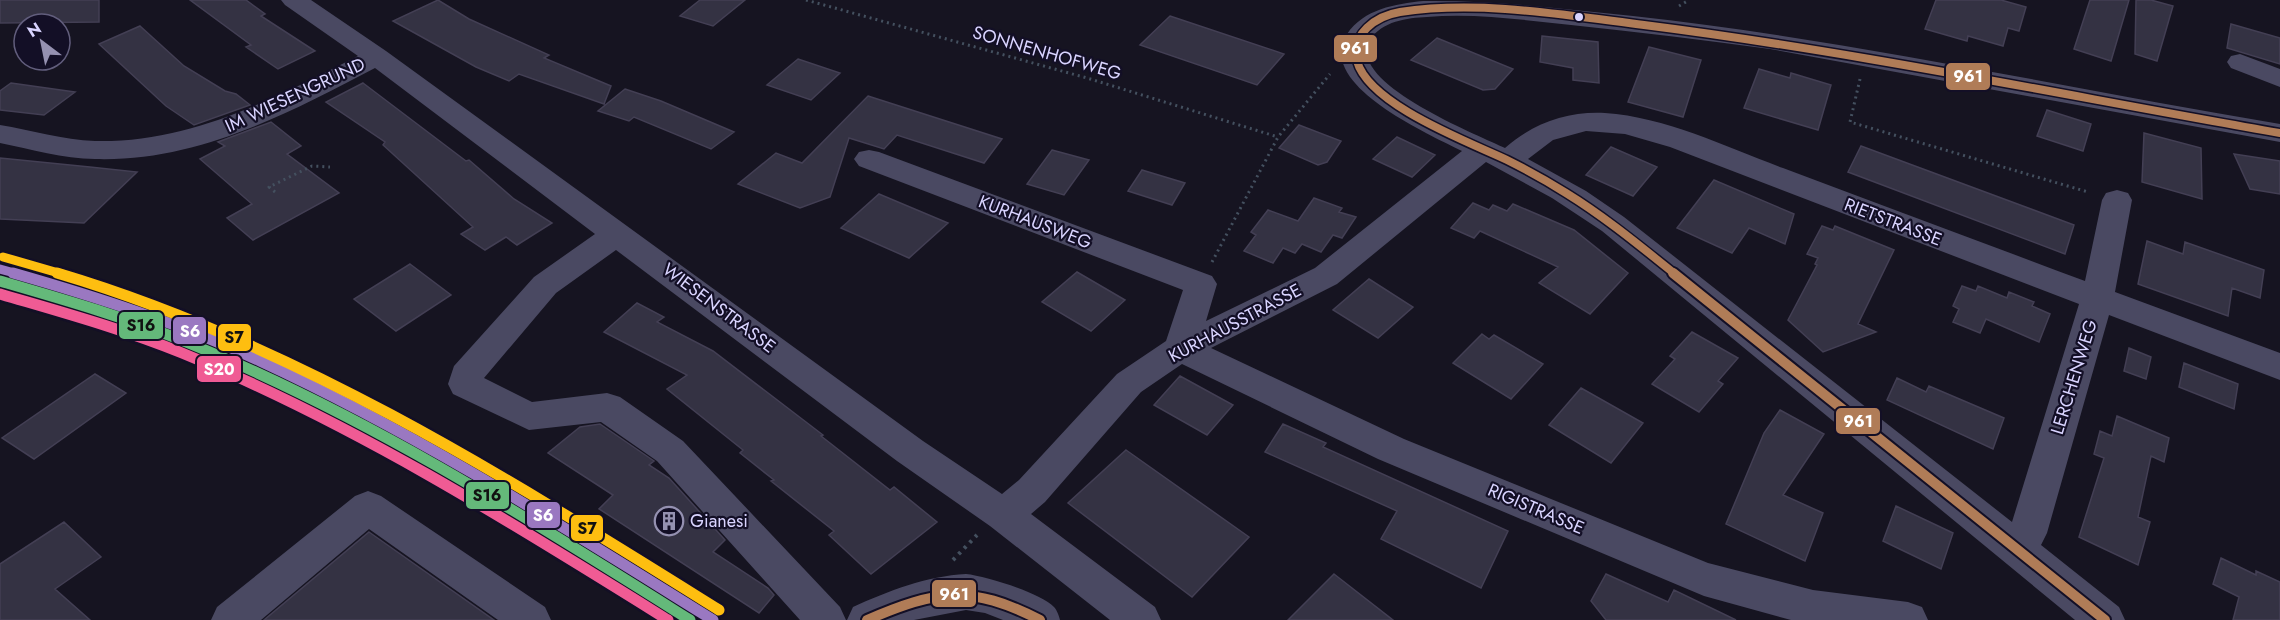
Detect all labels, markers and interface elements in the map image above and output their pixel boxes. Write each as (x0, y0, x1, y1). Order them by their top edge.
unlabelled marker (1573, 11, 1585, 23)
north arrow (12, 12, 72, 72)
text: N (23, 17, 46, 43)
street label: SONNENHOFWEG (970, 19, 1124, 87)
line badge: 961 (1333, 34, 1378, 63)
text: 961 (1340, 37, 1370, 60)
street label: IM WIESENGRUND (221, 51, 369, 139)
line badge: 961 (1945, 62, 1991, 91)
text: 961 (1953, 65, 1983, 88)
street label: KURHAUSWEG (975, 189, 1095, 255)
street label: RIETSTRASSE (1840, 191, 1946, 253)
street label: WIESENSTRASSE (657, 257, 781, 359)
street label: KURHAUSSTRASSE (1164, 277, 1306, 369)
line badge: S16 (118, 311, 164, 340)
text: S16 (127, 314, 155, 337)
line badge: S6 (172, 316, 207, 345)
street label: LERCHENWEG (2044, 316, 2104, 438)
text: S6 (180, 320, 200, 343)
line badge: S7 (217, 323, 252, 352)
text: S7 (224, 326, 244, 349)
line badge: S20 (196, 355, 242, 383)
text: S20 (203, 358, 235, 381)
line badge: 961 (1835, 407, 1881, 435)
text: 961 (1843, 410, 1873, 433)
street label: RIGISTRASSE (1484, 477, 1588, 541)
line badge: S16 (465, 481, 510, 510)
text: S16 (473, 484, 501, 507)
line badge: S6 (526, 501, 561, 529)
text: S6 (533, 504, 553, 527)
building icon: Gianesi (653, 505, 685, 537)
place label: Gianesi (690, 508, 748, 534)
line badge: S7 (570, 514, 604, 542)
text: S7 (577, 517, 597, 540)
line badge: 961 (931, 579, 977, 608)
text: 961 (939, 583, 969, 606)

